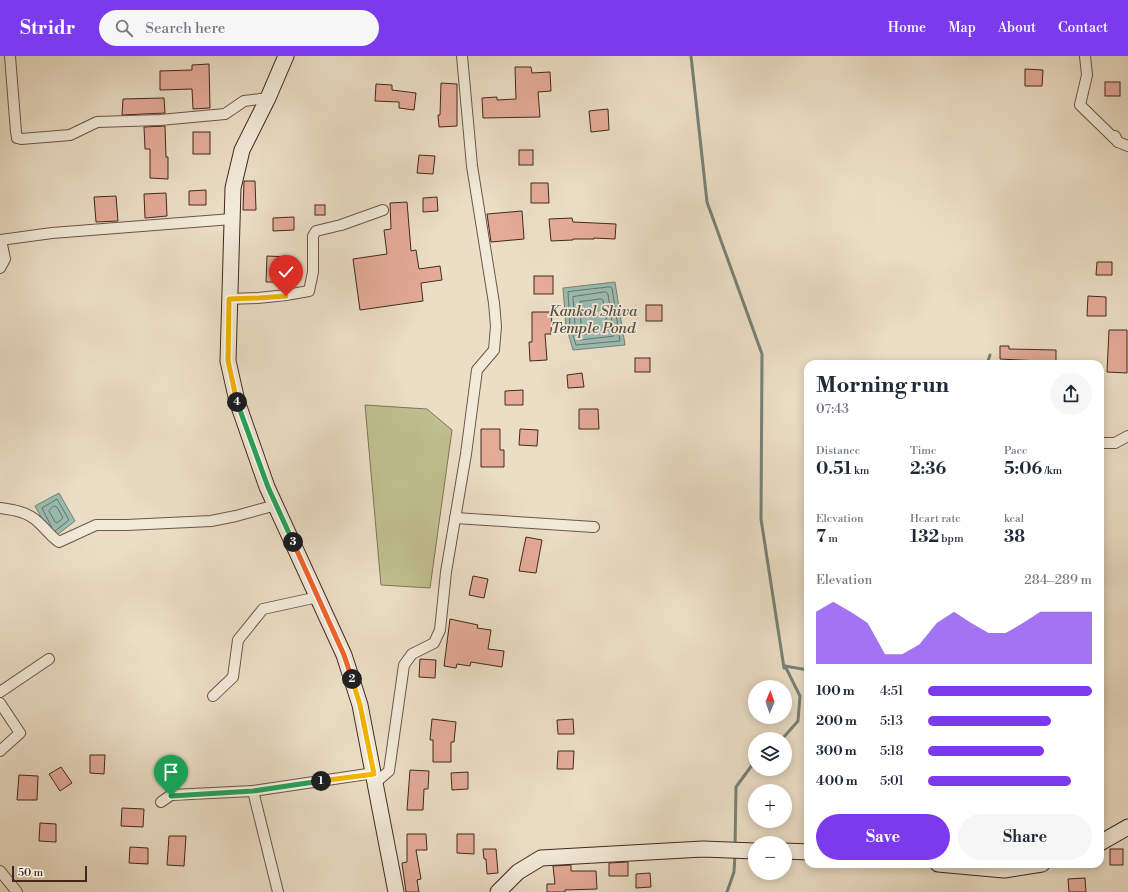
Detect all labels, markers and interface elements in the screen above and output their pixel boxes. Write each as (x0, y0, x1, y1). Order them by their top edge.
search box (99, 10, 379, 46)
text: Stridr (20, 16, 75, 40)
icon: search (113, 17, 135, 39)
text: Search here (145, 19, 225, 38)
text: Home (888, 19, 926, 37)
text: Map (948, 19, 976, 37)
text: About (998, 19, 1036, 37)
text: Contact (1058, 19, 1108, 37)
pin (269, 255, 303, 296)
icon: check (275, 261, 297, 283)
water label: Kankol Shiva Temple Pond (549, 302, 638, 338)
text: Morning run (816, 372, 949, 399)
button: share (1050, 373, 1092, 415)
pin: 4 (227, 392, 247, 412)
text: 4 (233, 395, 241, 409)
text: 07:43 (816, 401, 849, 417)
text: Distance (816, 444, 860, 458)
text: Time (910, 444, 937, 458)
text: Pace (1004, 444, 1028, 458)
text: 0.51 (816, 458, 852, 480)
text: 2:36 (910, 458, 946, 480)
text: 5:06 (1004, 458, 1042, 480)
text: km (852, 464, 869, 478)
text: /km (1042, 464, 1062, 478)
text: Elevation (816, 512, 864, 526)
text: Heart rate (910, 512, 961, 526)
text: kcal (1004, 512, 1024, 526)
text: 7 (816, 526, 826, 548)
text: 132 (910, 526, 939, 548)
text: 38 (1004, 526, 1025, 548)
pin: 3 (283, 532, 303, 552)
text: m (826, 532, 838, 546)
text: bpm (939, 532, 964, 546)
text: 3 (290, 535, 296, 549)
text: Elevation (816, 572, 872, 588)
text: 284–289 m (1024, 572, 1092, 588)
pin: 2 (342, 669, 362, 689)
text: 2 (349, 672, 355, 686)
north arrow (748, 680, 792, 724)
map controls (748, 680, 792, 880)
text: 100 m (816, 683, 855, 699)
text: 4:51 (880, 683, 903, 699)
text: 200 m (816, 713, 857, 729)
text: 5:13 (880, 713, 903, 729)
button: layers (748, 732, 792, 776)
text: 300 m (816, 743, 857, 759)
text: 5:18 (880, 743, 903, 759)
pin (154, 755, 188, 796)
icon: arrive (160, 761, 182, 783)
pin: 1 (311, 771, 331, 791)
text: 400 m (816, 773, 858, 789)
text: 5:01 (880, 773, 904, 789)
text: 1 (318, 774, 324, 788)
button: + (748, 784, 792, 828)
button: Save (816, 814, 950, 860)
button: Share (958, 814, 1092, 860)
button: − (748, 836, 792, 880)
scale bar (12, 864, 87, 883)
text: 50 m (18, 866, 43, 880)

